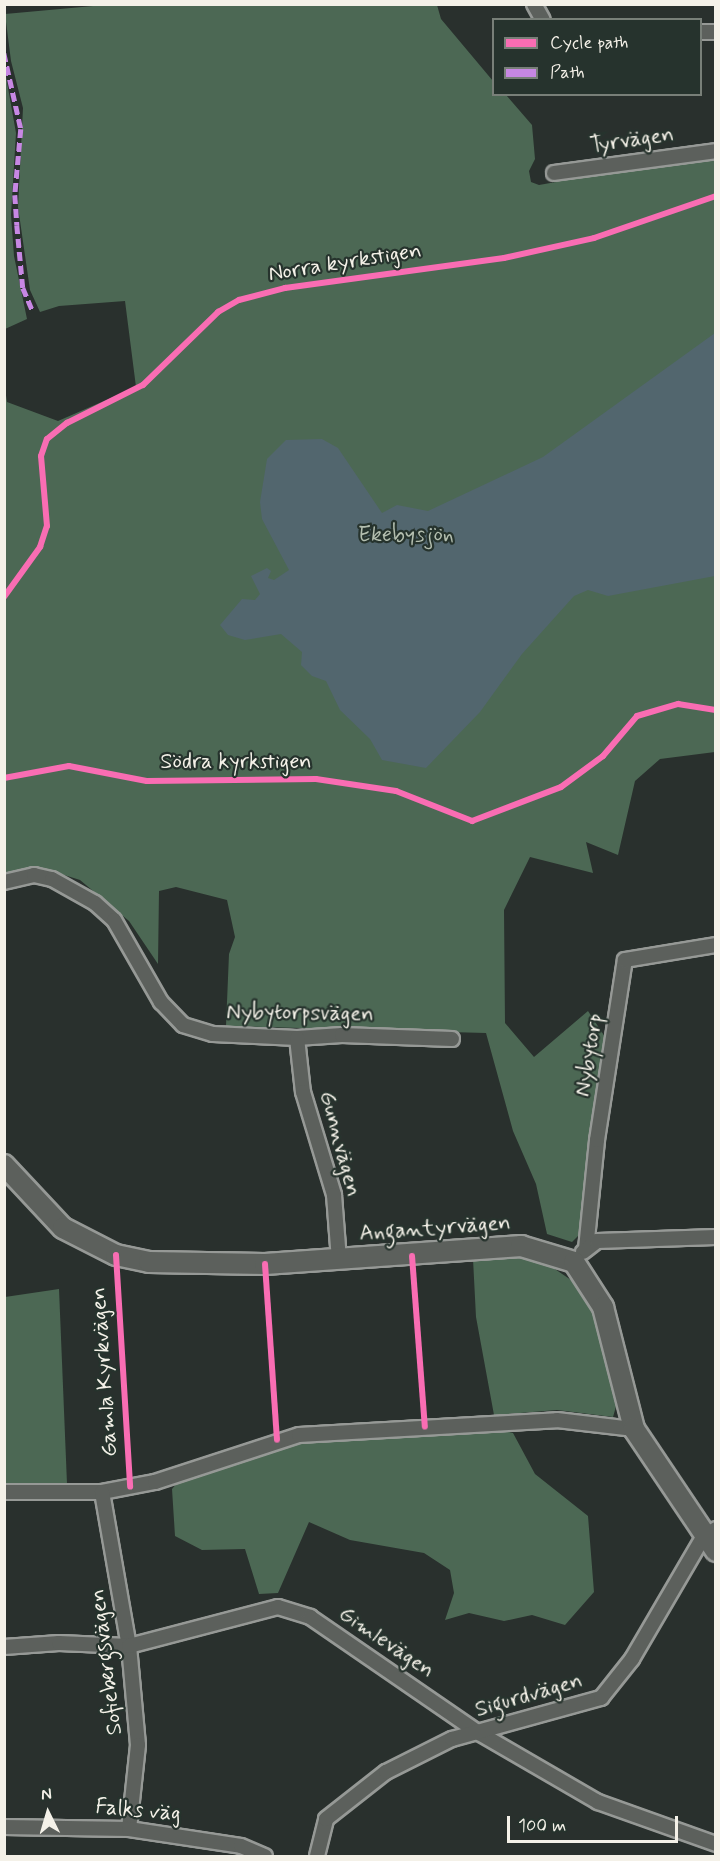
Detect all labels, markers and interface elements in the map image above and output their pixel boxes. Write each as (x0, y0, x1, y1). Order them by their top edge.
legend (492, 18, 702, 96)
text: Cycle path (550, 31, 628, 55)
text: Path (550, 61, 585, 85)
street label: Tyrvägen (588, 122, 676, 160)
street label: Norra kyrkstigen (267, 238, 423, 288)
park label: Ekebysjön (358, 523, 454, 549)
street label: Södra kyrkstigen (159, 750, 313, 776)
street label: Nybytorpsvägen (226, 1000, 374, 1028)
street label: Nybytorp (570, 1011, 610, 1099)
street label: Gunnvägen (312, 1088, 366, 1200)
street label: Angantyrvägen (358, 1211, 512, 1247)
street label: Gamla Kyrkvägen (86, 1286, 124, 1458)
street label: Sofiebergsvägen (85, 1587, 129, 1737)
street label: Gimlevägen (333, 1601, 439, 1685)
street label: Sigurdvägen (472, 1668, 586, 1724)
north arrow (18, 1783, 78, 1843)
text: N (40, 1784, 53, 1805)
street label: Falks väg (94, 1794, 182, 1828)
scale bar (510, 1804, 681, 1842)
text: 100 m (518, 1814, 566, 1838)

